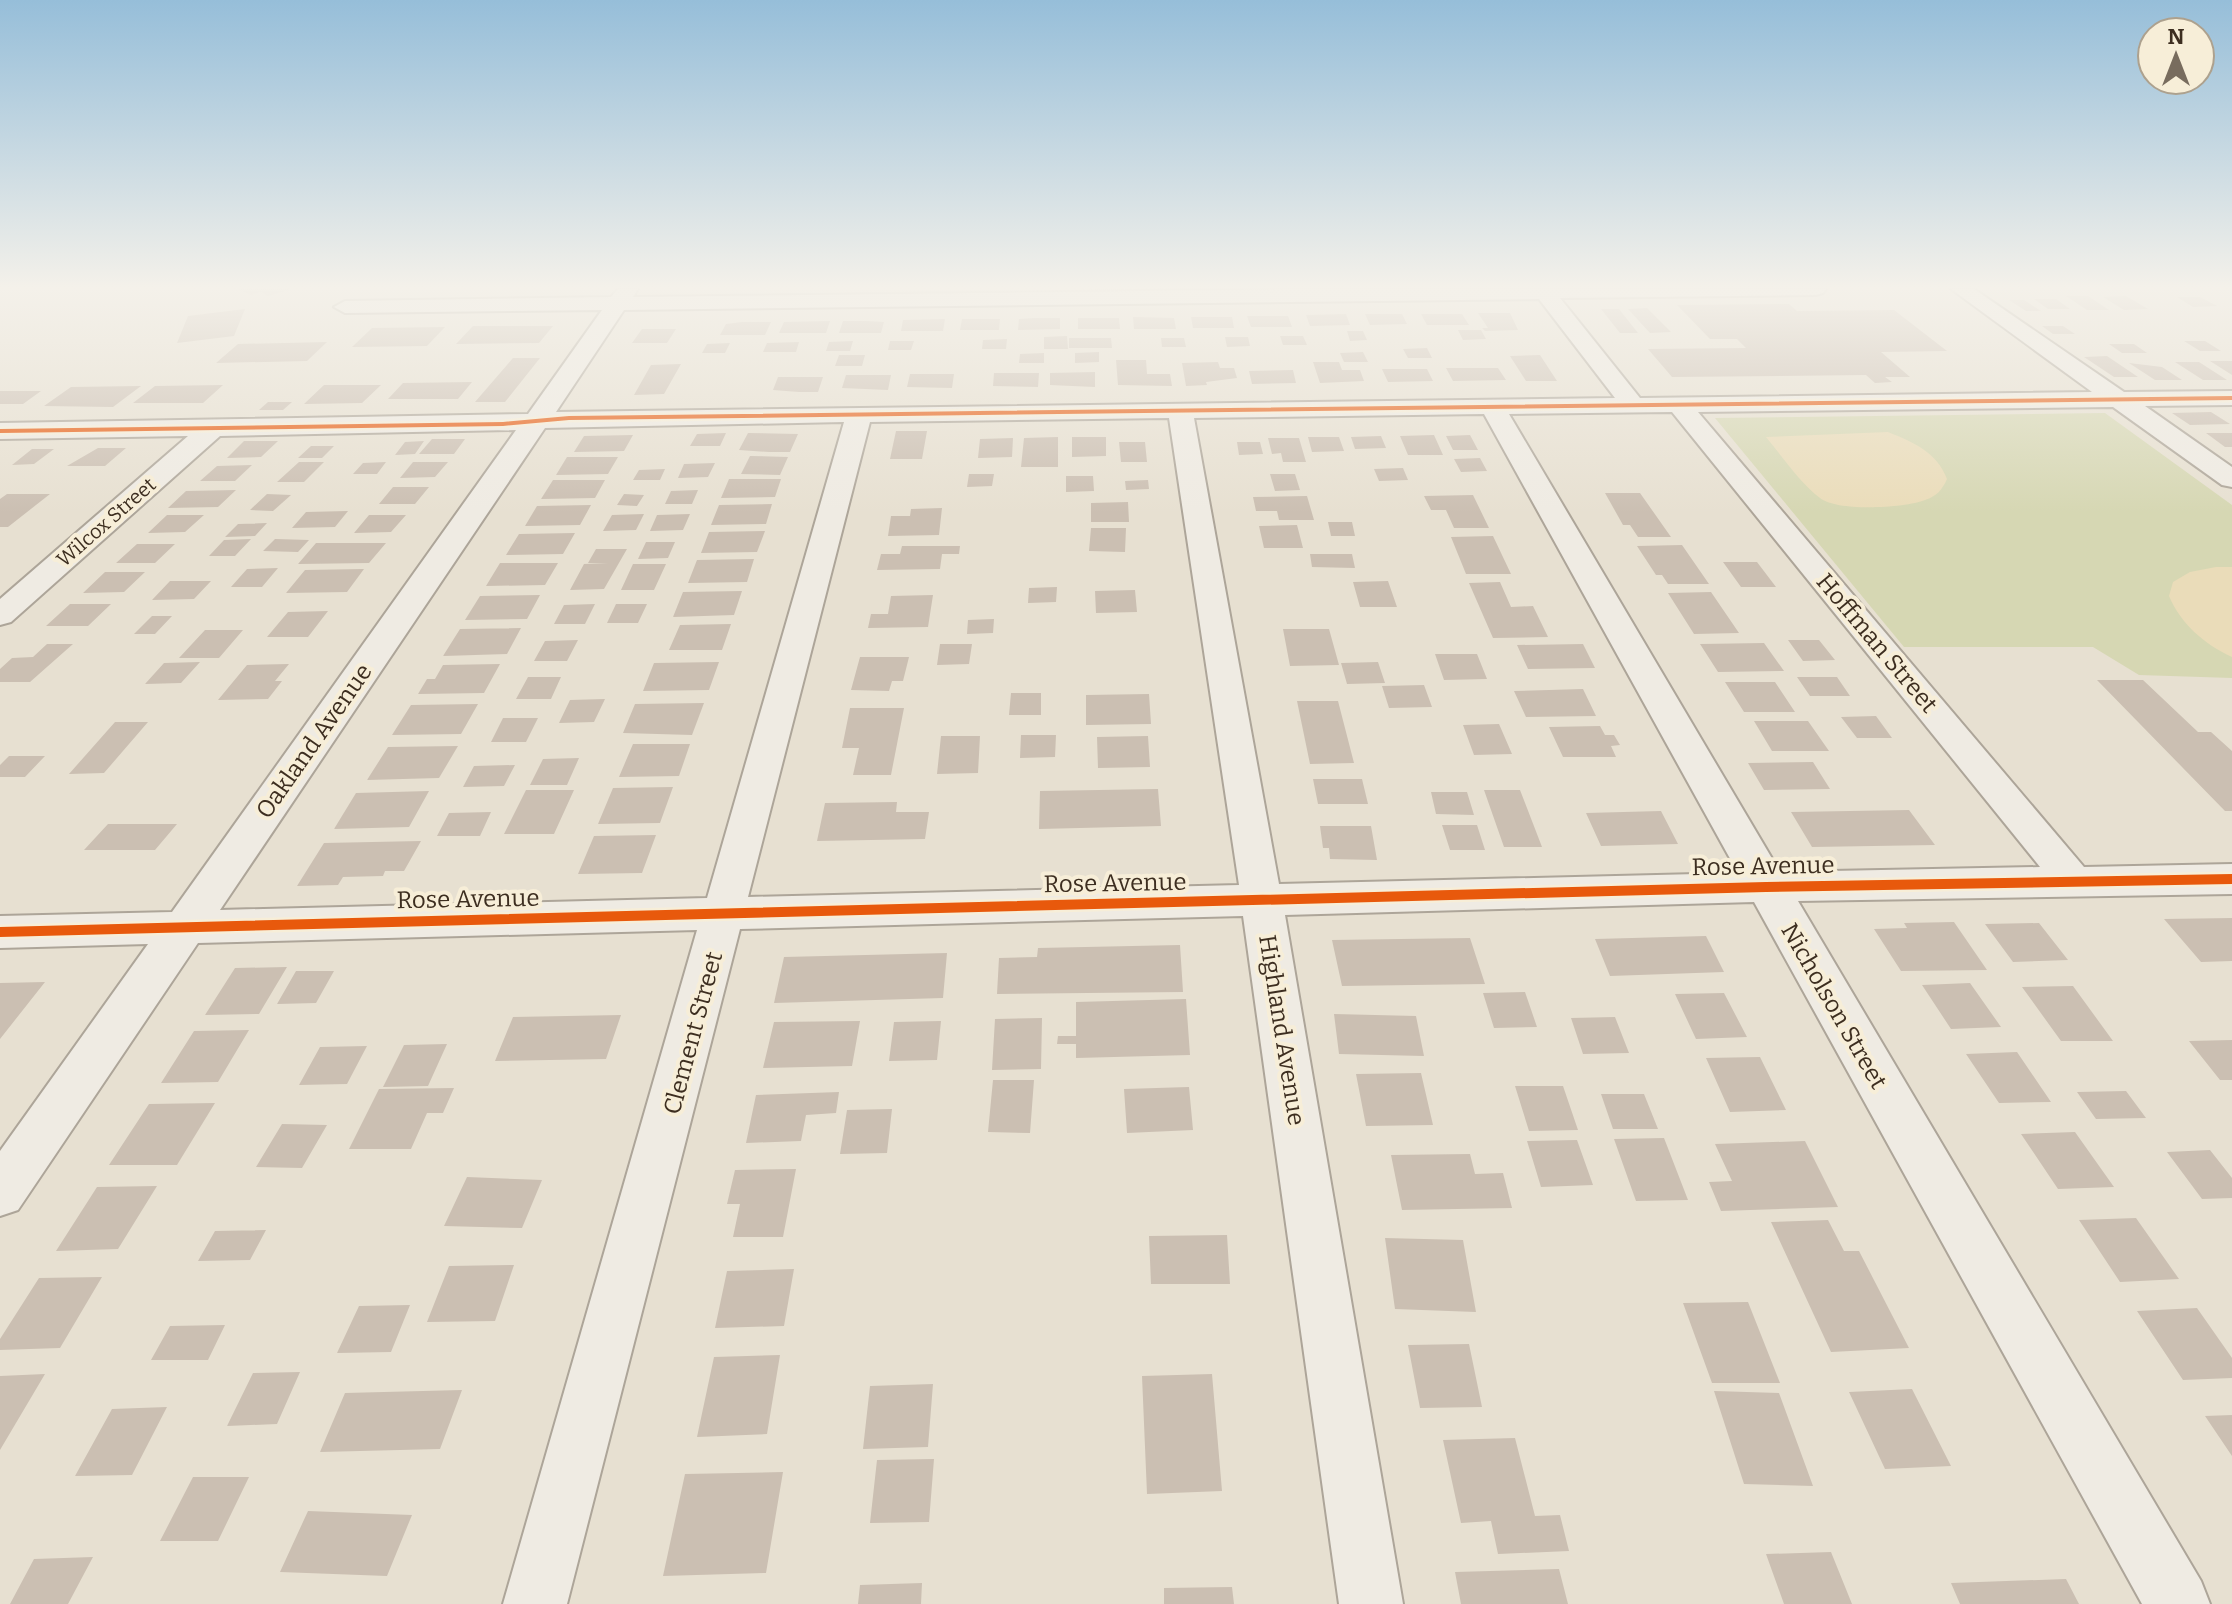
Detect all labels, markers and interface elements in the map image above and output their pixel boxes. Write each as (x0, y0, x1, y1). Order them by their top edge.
north arrow (2136, 16, 2216, 96)
text: N (2168, 23, 2185, 50)
street label: Wilcox Street (52, 472, 160, 572)
street label: Hoffman Street (1811, 568, 1943, 718)
street label: Oakland Avenue (250, 658, 378, 824)
street label: Rose Avenue (1691, 851, 1835, 881)
street label: Rose Avenue (1043, 868, 1187, 898)
street label: Rose Avenue (396, 884, 540, 914)
street label: Nicholson Street (1775, 918, 1893, 1094)
street label: Highland Avenue (1253, 933, 1311, 1127)
street label: Clement Street (658, 948, 728, 1117)

